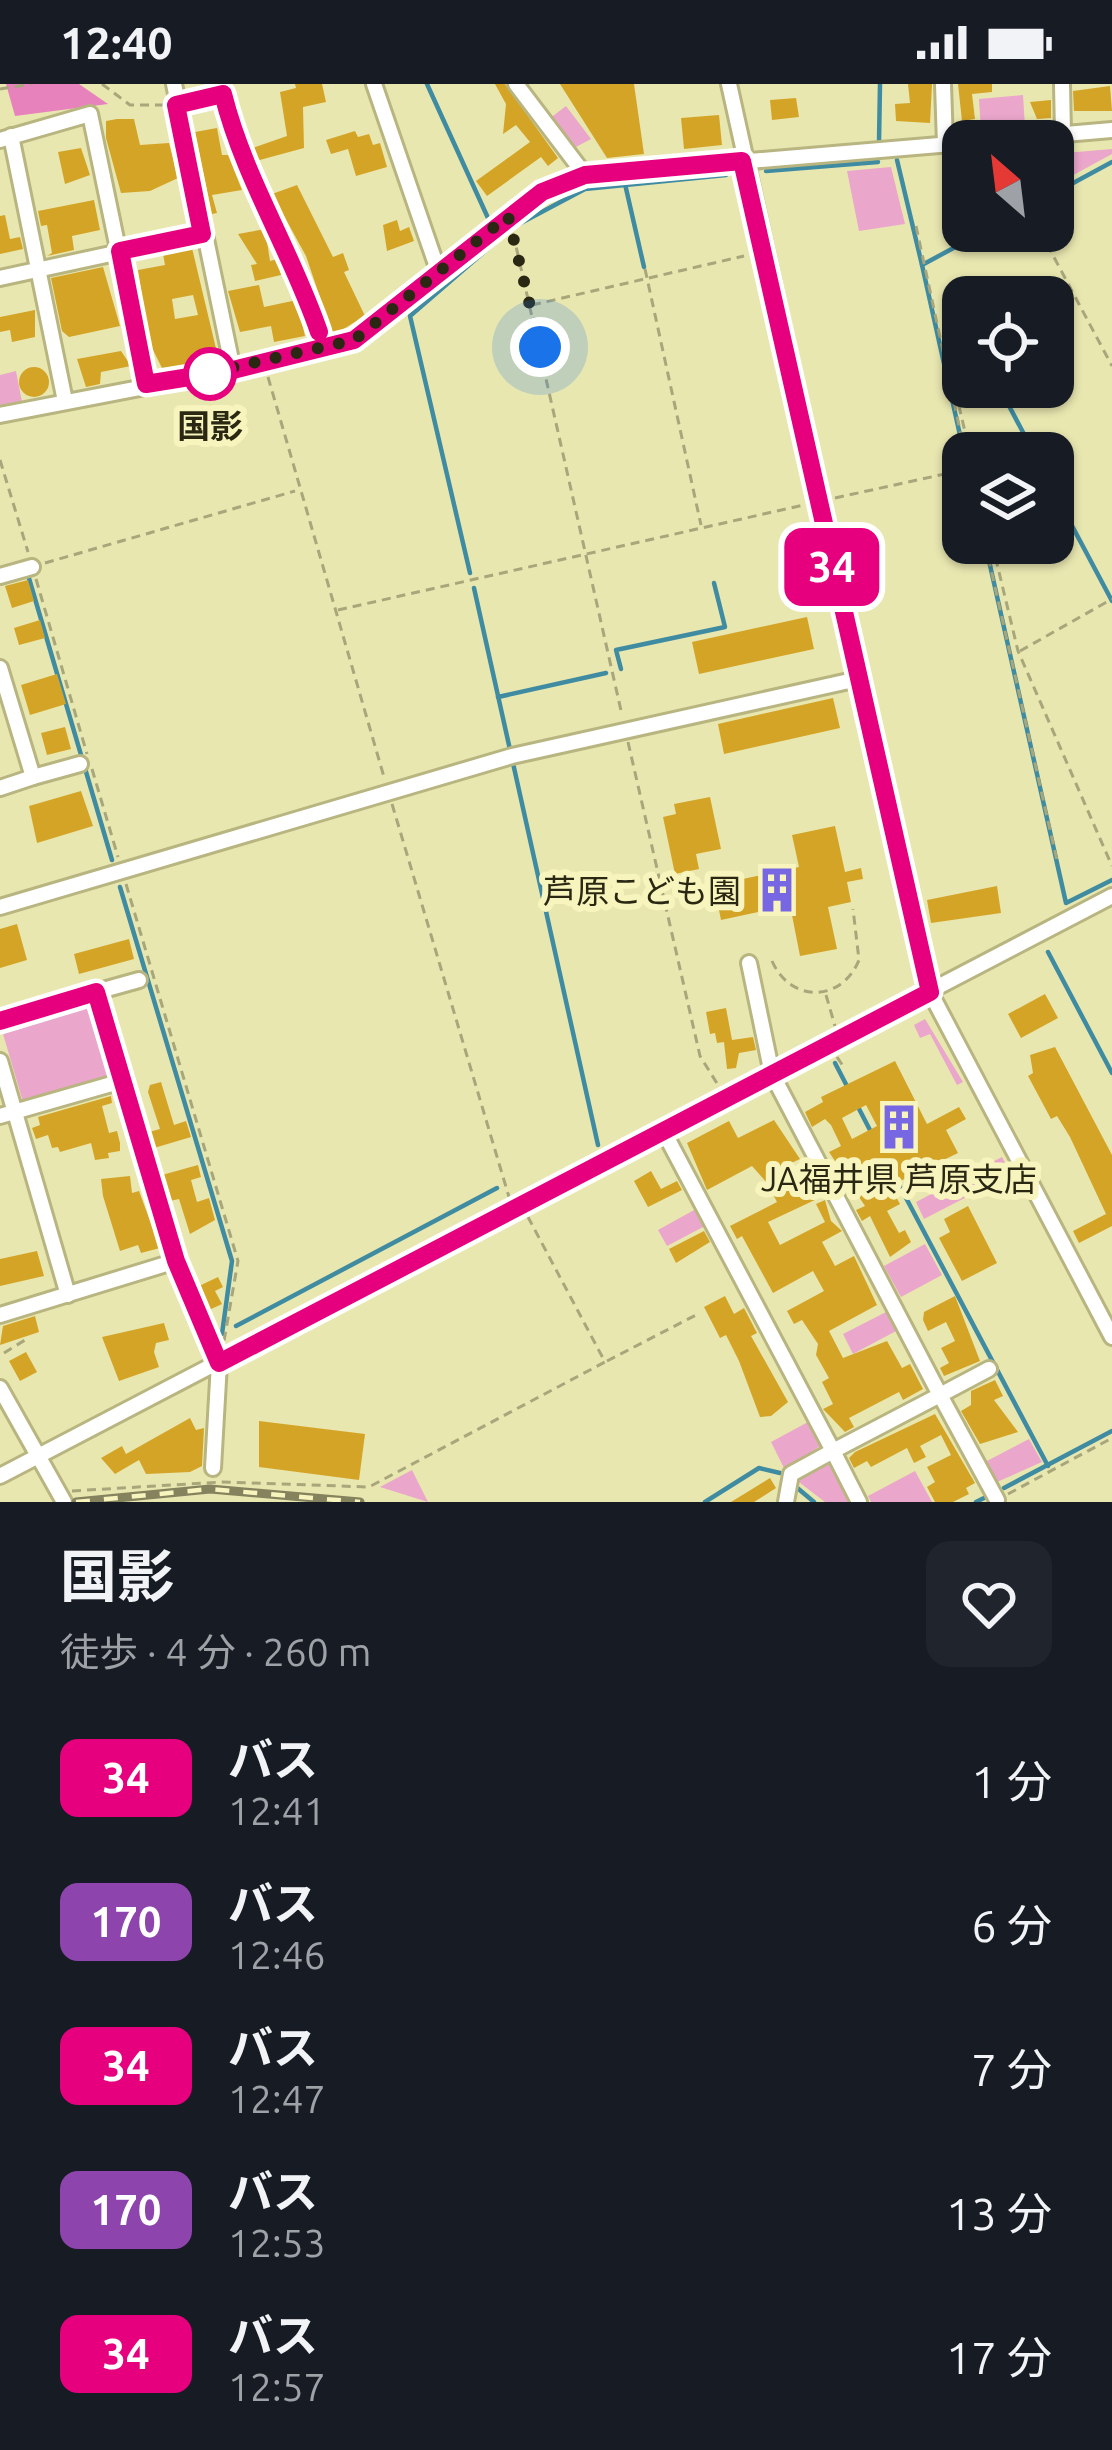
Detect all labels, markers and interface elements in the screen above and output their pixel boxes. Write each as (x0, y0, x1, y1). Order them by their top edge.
text: 12:40 (60, 17, 173, 68)
north arrow (942, 120, 1074, 252)
map controls (942, 120, 1074, 564)
button: locate (942, 276, 1074, 408)
your location (510, 317, 570, 377)
marker: 国影 (185, 349, 235, 399)
place label: 国影 (177, 407, 243, 444)
button: layers (942, 432, 1074, 564)
line badge: 34 (778, 528, 886, 606)
text: 34 (808, 543, 856, 590)
building icon: 芦原こども園 (752, 865, 802, 915)
place label: 芦原こども園 (543, 872, 741, 909)
building icon: JA福井県 芦原支店 (874, 1102, 924, 1152)
place label: JA福井県 芦原支店 (761, 1160, 1037, 1197)
button: heart (926, 1541, 1052, 1667)
text: 国影 (60, 1544, 174, 1608)
text: 徒歩 · 4 分 · 260 m (60, 1630, 371, 1673)
text: バス (228, 1734, 318, 1785)
text: 34 (102, 1754, 150, 1801)
text: 1 分 (971, 1756, 1052, 1807)
text: 12:41 (228, 1789, 326, 1832)
text: バス (228, 1878, 318, 1929)
text: 170 (90, 1898, 162, 1945)
text: 6 分 (971, 1900, 1052, 1951)
text: 12:46 (228, 1933, 326, 1976)
text: バス (228, 2022, 318, 2073)
text: 34 (102, 2042, 150, 2089)
text: 7 分 (971, 2044, 1052, 2095)
text: 12:47 (228, 2077, 326, 2120)
text: バス (228, 2166, 318, 2217)
text: 170 (90, 2186, 162, 2233)
text: 13 分 (946, 2188, 1052, 2239)
text: 12:53 (228, 2221, 326, 2264)
text: バス (228, 2310, 318, 2361)
text: 34 (102, 2330, 150, 2377)
text: 17 分 (946, 2332, 1052, 2383)
text: 12:57 (228, 2365, 326, 2408)

